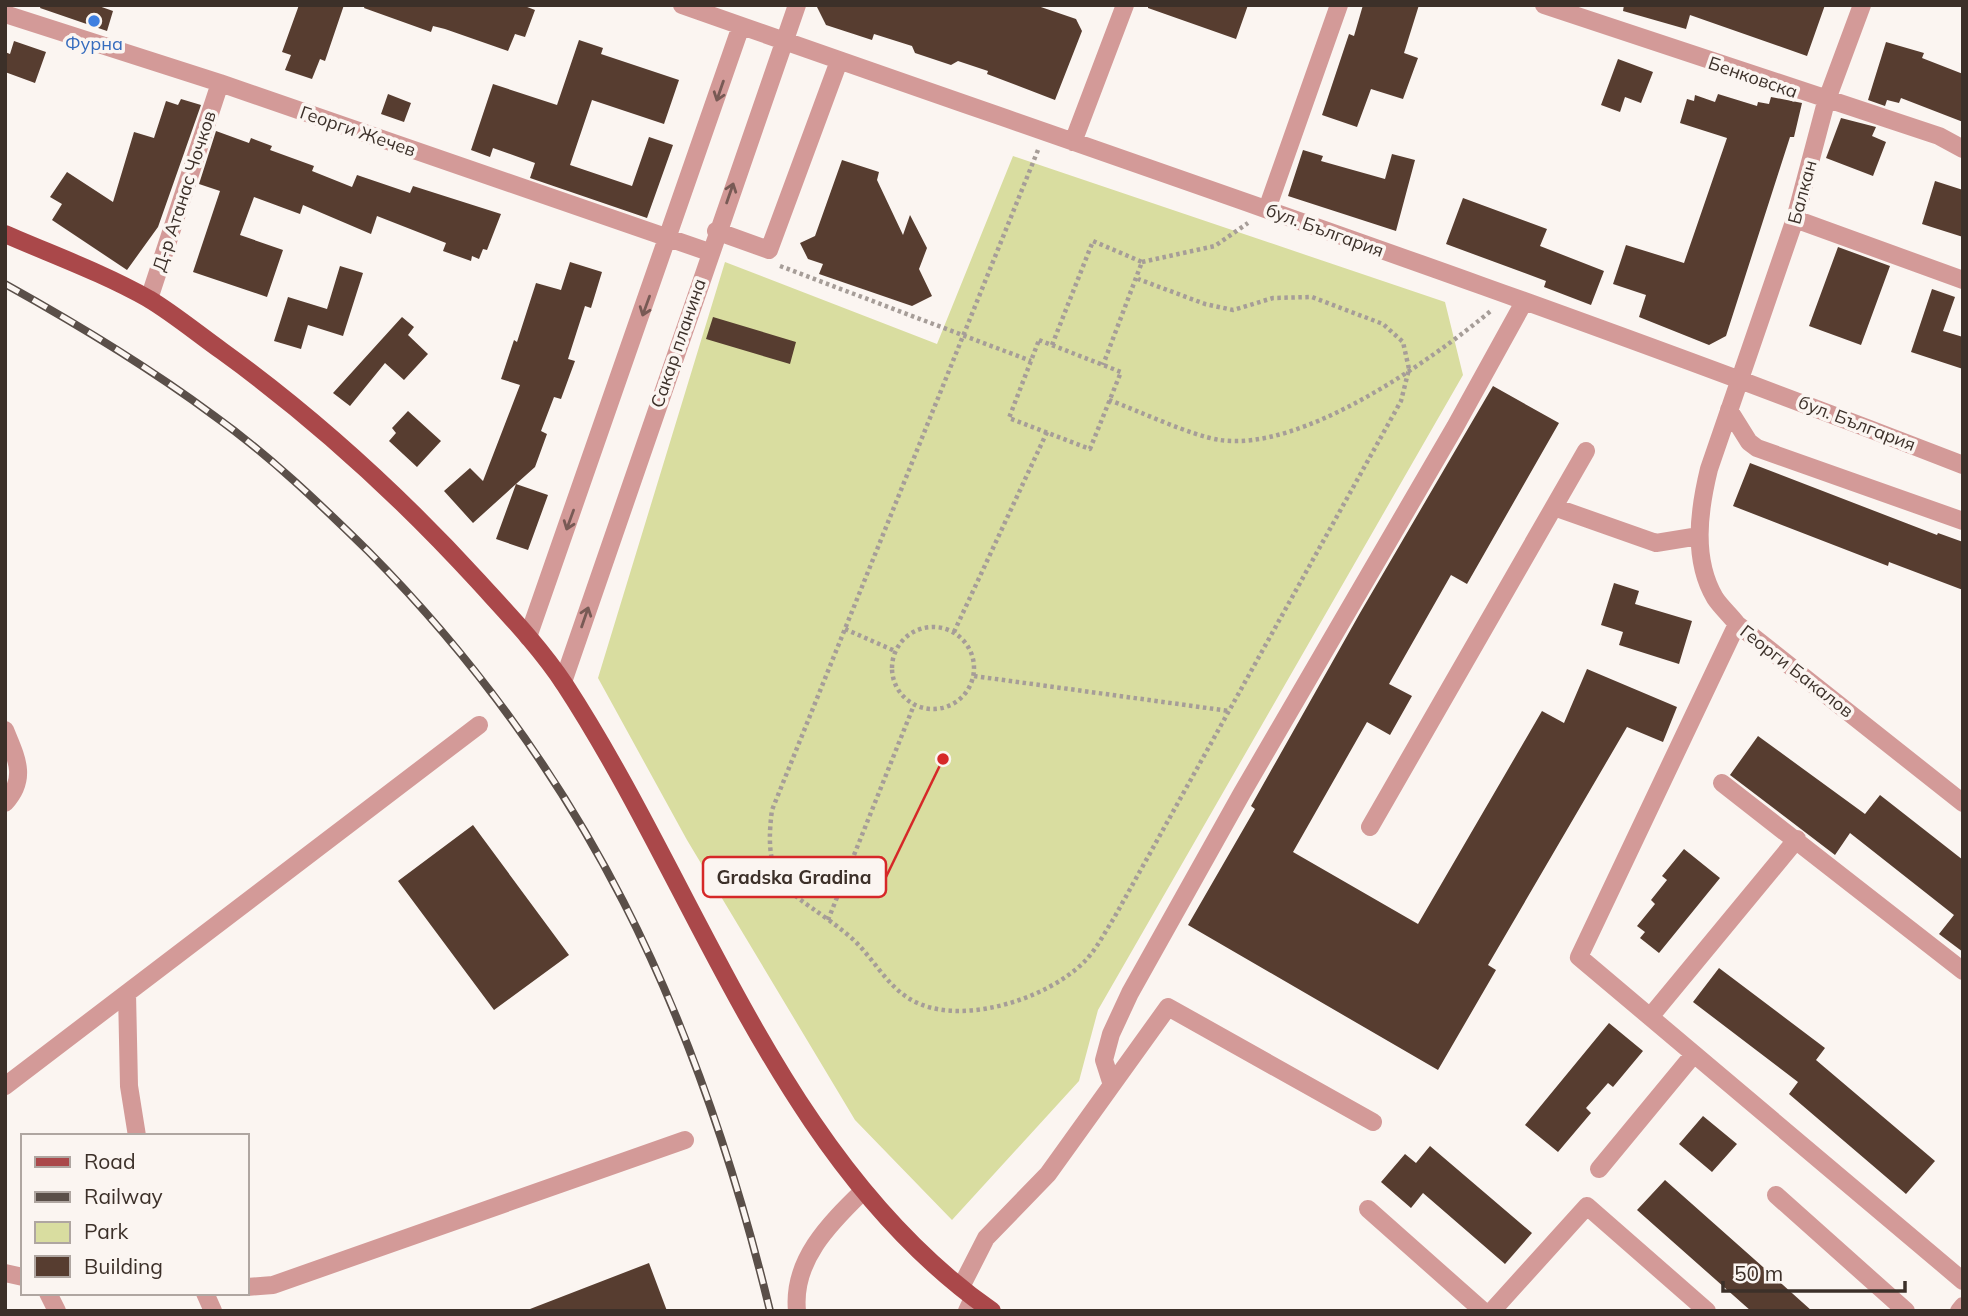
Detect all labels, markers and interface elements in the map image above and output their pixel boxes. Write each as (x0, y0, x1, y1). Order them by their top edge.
marker: Фурна (86, 13, 102, 29)
place label: Фурна (65, 32, 123, 55)
street label: Бенковска (1705, 51, 1801, 103)
one-way arrow (713, 79, 725, 101)
street label: Георги Жечев (297, 100, 419, 162)
street label: Д-р Атанас Чочков (147, 108, 221, 274)
street label: Балкан (1782, 158, 1822, 226)
one-way arrow (725, 183, 737, 205)
street label: бул. България (1263, 198, 1387, 262)
street label: Сакар планина (645, 275, 711, 411)
one-way arrow (639, 295, 652, 317)
street label: бул. България (1795, 390, 1919, 456)
one-way arrow (563, 509, 575, 531)
one-way arrow (580, 607, 592, 629)
street label: Георги Бакалов (1736, 620, 1858, 722)
callout: Gradska Gradina (703, 857, 886, 897)
text: Gradska Gradina (716, 865, 872, 889)
legend (21, 1134, 248, 1295)
text: Road (84, 1148, 135, 1174)
text: Railway (84, 1183, 163, 1209)
text: Park (84, 1218, 128, 1244)
scale bar (1723, 1250, 1905, 1294)
text: Building (84, 1253, 163, 1279)
text: 50 m (1734, 1260, 1783, 1286)

